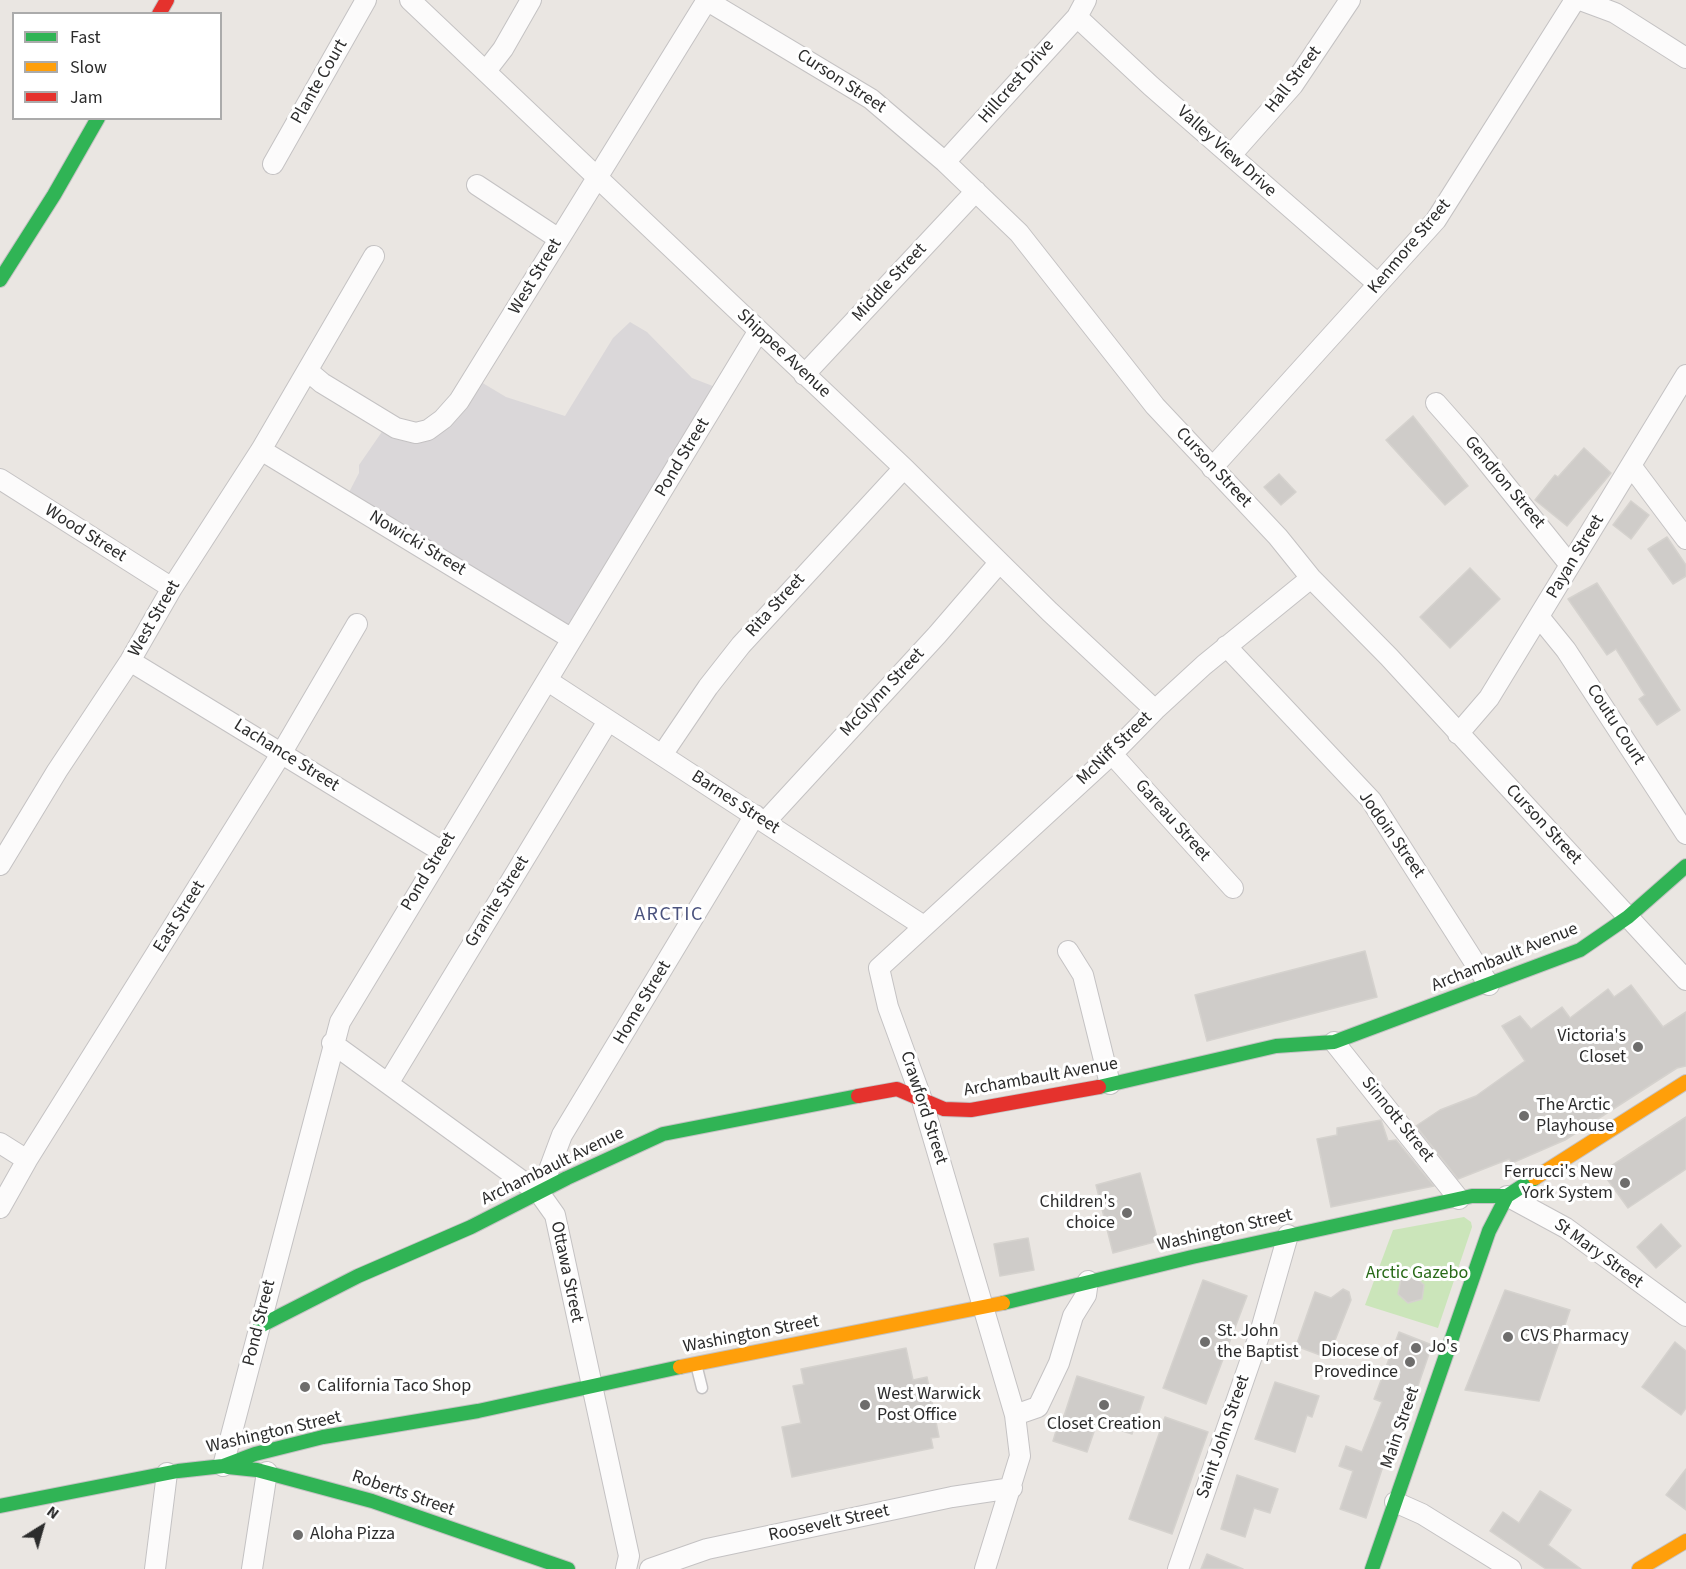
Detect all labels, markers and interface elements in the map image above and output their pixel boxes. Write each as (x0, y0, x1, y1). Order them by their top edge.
legend (12, 12, 222, 120)
text: Fast (70, 25, 101, 50)
street label: Plante Court (287, 36, 353, 128)
street label: Hillcrest Drive (975, 36, 1059, 128)
street label: Hall Street (1261, 42, 1327, 118)
street label: Curson Street (792, 45, 890, 119)
text: Slow (70, 55, 107, 80)
text: Jam (70, 85, 103, 110)
street label: Valley View Drive (1172, 102, 1280, 202)
street label: Kenmore Street (1364, 195, 1456, 299)
street label: West Street (505, 235, 567, 319)
street label: Middle Street (848, 239, 932, 327)
street label: Shippee Avenue (731, 305, 835, 403)
street label: Pond Street (651, 415, 715, 501)
street label: Curson Street (1170, 423, 1256, 513)
street label: Gendron Street (1459, 432, 1549, 534)
street label: Wood Street (40, 500, 130, 568)
street label: Nowicki Street (365, 507, 469, 581)
street label: Payan Street (1542, 511, 1610, 603)
street label: Rita Street (742, 570, 810, 642)
street label: West Street (124, 577, 186, 661)
street label: McGlynn Street (836, 644, 930, 742)
street label: Coutu Court (1581, 681, 1649, 769)
street label: McNiff Street (1073, 708, 1157, 790)
street label: Lachance Street (229, 715, 343, 797)
street label: Barnes Street (687, 766, 783, 840)
street label: Gareau Street (1130, 776, 1214, 866)
street label: Curson Street (1500, 780, 1586, 870)
street label: Jodoin Street (1353, 787, 1429, 883)
street label: Pond Street (397, 829, 461, 915)
street label: Granite Street (461, 852, 535, 952)
street label: East Street (150, 877, 210, 957)
district label: ARCTIC (634, 904, 704, 928)
street label: Archambault Avenue (1429, 919, 1581, 997)
street label: Home Street (610, 957, 676, 1049)
place label: Victoria's Closet (1557, 1026, 1626, 1068)
marker: Victoria's Closet (1631, 1040, 1645, 1054)
street label: Crawford Street (895, 1049, 951, 1167)
street label: Archambault Avenue (962, 1054, 1120, 1102)
street label: Sinnott Street (1356, 1073, 1438, 1167)
place label: The Arctic Playhouse (1536, 1095, 1614, 1138)
marker: The Arctic Playhouse (1517, 1109, 1531, 1123)
street label: Archambault Avenue (478, 1123, 628, 1211)
place label: Ferrucci's New York System (1504, 1162, 1613, 1204)
marker: Ferrucci's New York System (1618, 1176, 1632, 1190)
place label: Children's choice (1039, 1192, 1115, 1234)
street label: Washington Street (1155, 1205, 1295, 1257)
marker: Children's choice (1120, 1206, 1134, 1220)
street label: St Mary Street (1549, 1214, 1647, 1294)
street label: Ottawa Street (545, 1219, 587, 1325)
park label: Arctic Gazebo (1366, 1263, 1468, 1285)
street label: Pond Street (239, 1278, 281, 1368)
street label: Washington Street (681, 1311, 821, 1359)
place label: St. John the Baptist (1217, 1321, 1299, 1364)
place label: CVS Pharmacy (1520, 1326, 1629, 1348)
marker: CVS Pharmacy (1501, 1330, 1515, 1344)
marker: St. John the Baptist (1198, 1335, 1212, 1349)
place label: Jo's (1428, 1337, 1458, 1359)
place label: Diocese of Provedince (1314, 1341, 1398, 1384)
marker: Jo's (1409, 1341, 1423, 1355)
marker: Diocese of Provedince (1403, 1355, 1417, 1369)
street label: Saint John Street (1193, 1372, 1255, 1502)
place label: California Taco Shop (317, 1376, 471, 1398)
marker: California Taco Shop (298, 1380, 312, 1394)
place label: West Warwick Post Office (877, 1384, 981, 1426)
street label: Main Street (1377, 1384, 1425, 1472)
marker: West Warwick Post Office (858, 1398, 872, 1412)
marker: Closet Creation (1097, 1398, 1111, 1412)
street label: Washington Street (204, 1407, 344, 1459)
place label: Closet Creation (1047, 1414, 1161, 1436)
street label: Roberts Street (349, 1466, 457, 1522)
north arrow (12, 1497, 72, 1557)
text: N (42, 1501, 64, 1525)
street label: Roosevelt Street (767, 1501, 891, 1547)
place label: Aloha Pizza (310, 1524, 395, 1546)
marker: Aloha Pizza (291, 1528, 305, 1542)

